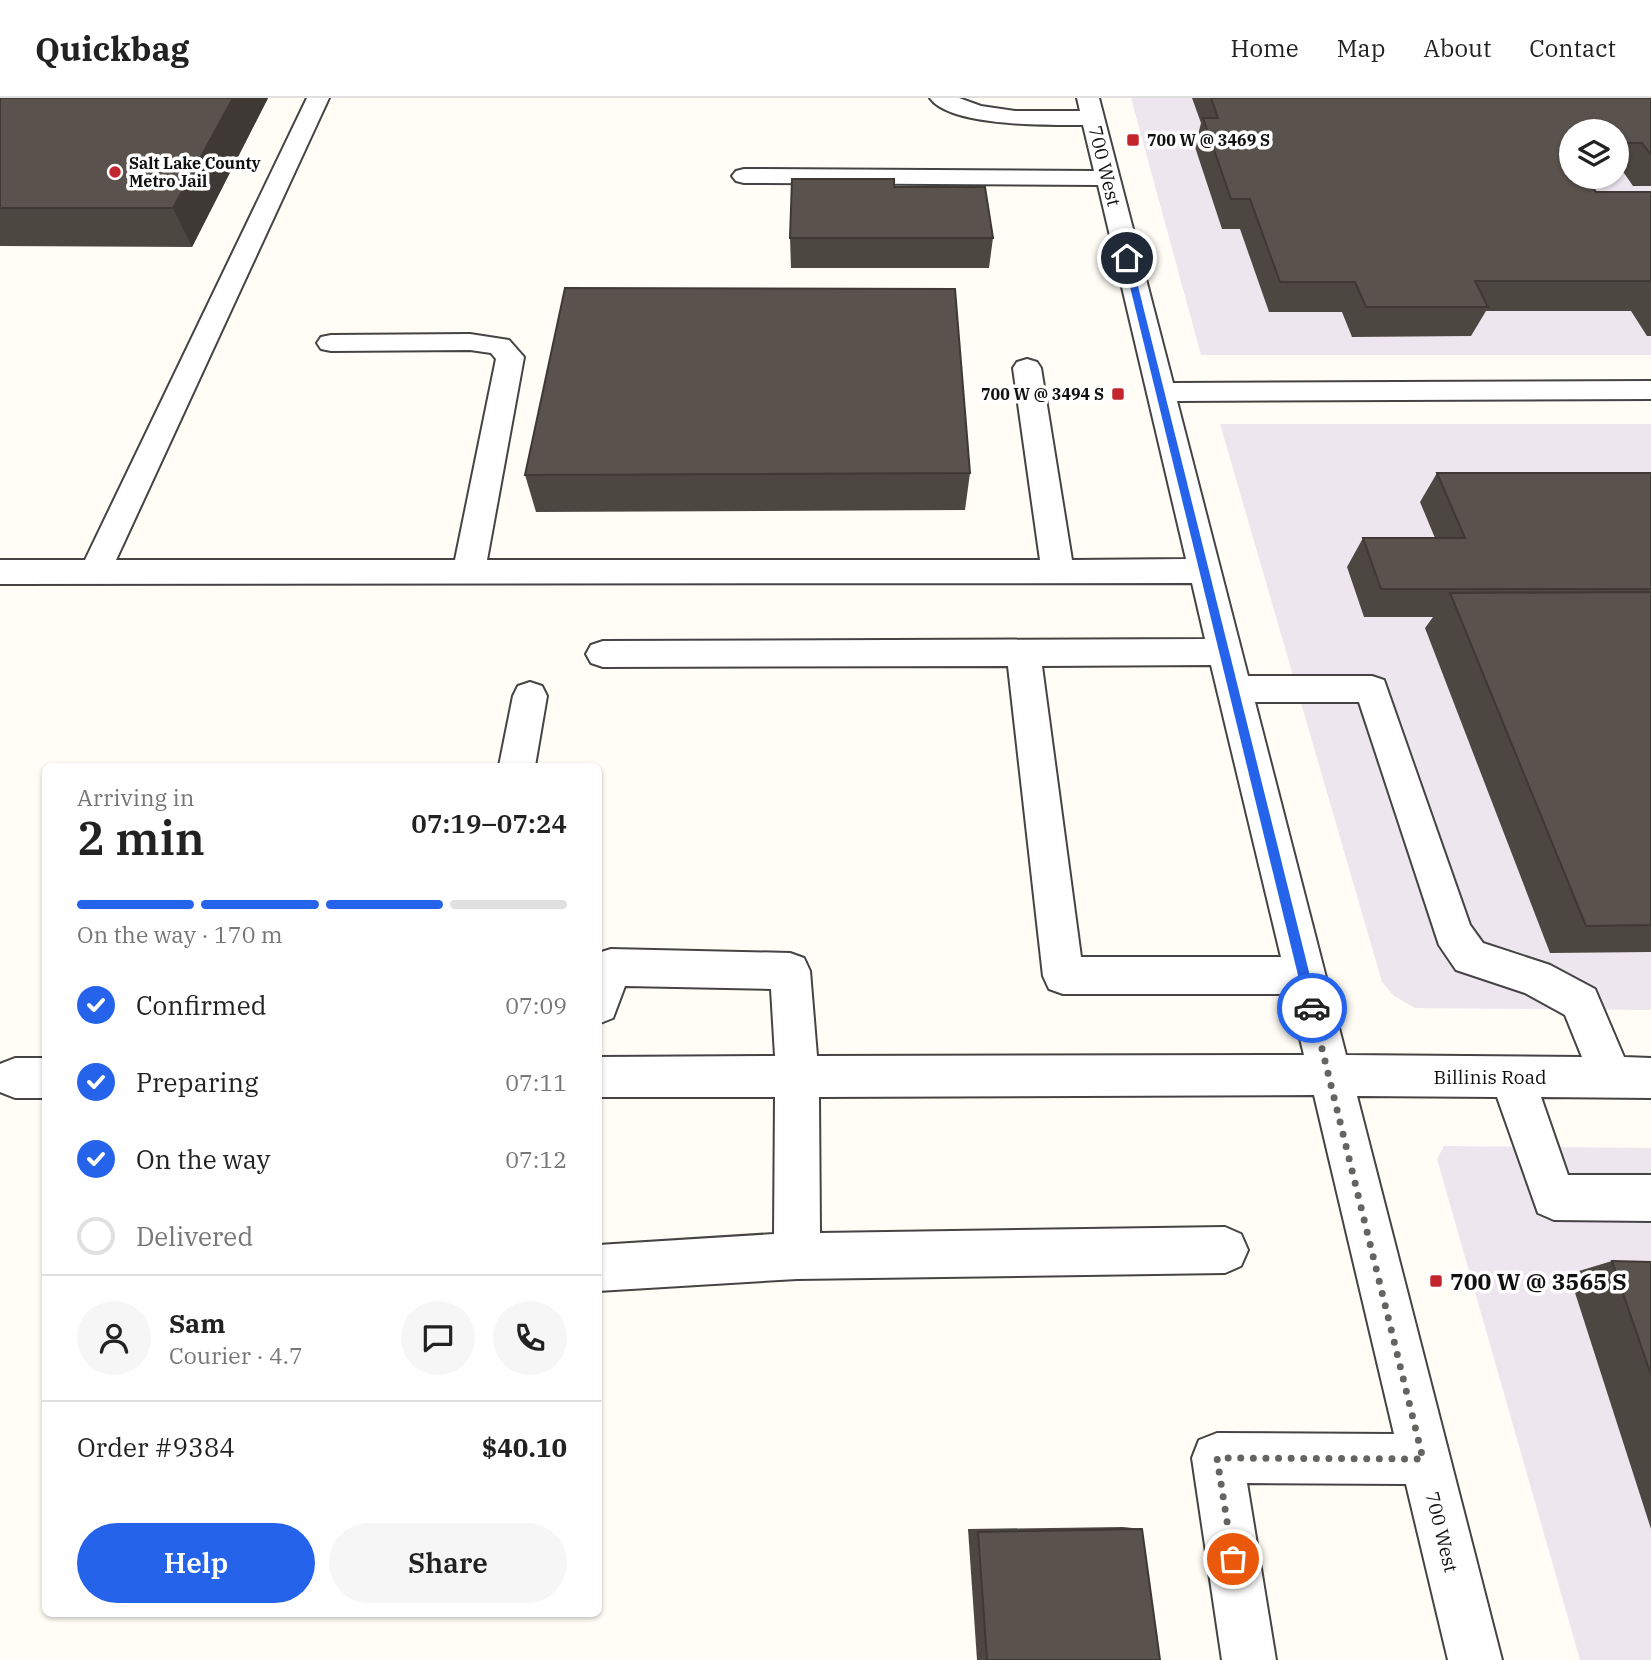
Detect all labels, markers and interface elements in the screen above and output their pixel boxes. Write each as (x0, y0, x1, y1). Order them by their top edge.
text: Quickbag (35, 27, 189, 70)
text: Home (1231, 32, 1299, 64)
text: Map (1337, 32, 1385, 64)
text: About (1423, 32, 1491, 64)
text: Contact (1529, 32, 1616, 64)
map controls (1559, 119, 1629, 189)
button: layers (1559, 119, 1629, 189)
street label: 700 West (1083, 123, 1127, 209)
place label: 700 W @ 3469 S (1147, 130, 1270, 150)
marker: 700 W @ 3469 S (1125, 132, 1141, 148)
place label: Salt Lake County Metro Jail (129, 153, 262, 191)
marker: Salt Lake County Metro Jail (107, 164, 123, 180)
pin (1097, 228, 1157, 288)
icon: home (1108, 239, 1146, 277)
place label: 700 W @ 3494 S (981, 384, 1104, 404)
marker: 700 W @ 3494 S (1110, 386, 1126, 402)
text: Arriving in (77, 782, 194, 812)
text: 07:19–07:24 (411, 806, 567, 840)
text: 2 min (77, 808, 205, 868)
text: On the way · 170 m (77, 919, 283, 949)
courier (1277, 973, 1347, 1043)
icon: check (77, 986, 115, 1024)
text: Confirmed (136, 988, 267, 1022)
icon: car (1293, 989, 1331, 1027)
text: 07:09 (505, 990, 567, 1020)
icon: check (77, 1063, 115, 1101)
text: Preparing (136, 1065, 258, 1099)
street label: Billinis Road (1433, 1065, 1547, 1089)
text: 07:11 (505, 1067, 567, 1097)
icon: check (77, 1140, 115, 1178)
text: On the way (136, 1142, 270, 1176)
text: 07:12 (505, 1144, 567, 1174)
text: Delivered (136, 1219, 253, 1253)
place label: 700 W @ 3565 S (1450, 1266, 1627, 1296)
marker: 700 W @ 3565 S (1428, 1273, 1444, 1289)
button: person (77, 1301, 151, 1375)
button: chat (401, 1301, 475, 1375)
button: phone (493, 1301, 567, 1375)
text: Sam (169, 1306, 225, 1340)
text: Courier · 4.7 (169, 1340, 303, 1370)
text: Order #9384 (77, 1430, 235, 1464)
text: $40.10 (482, 1430, 567, 1464)
street label: 700 West (1420, 1489, 1464, 1575)
button: Help (77, 1523, 315, 1603)
button: Share (329, 1523, 567, 1603)
pin (1203, 1529, 1263, 1589)
icon: bag (1214, 1540, 1252, 1578)

